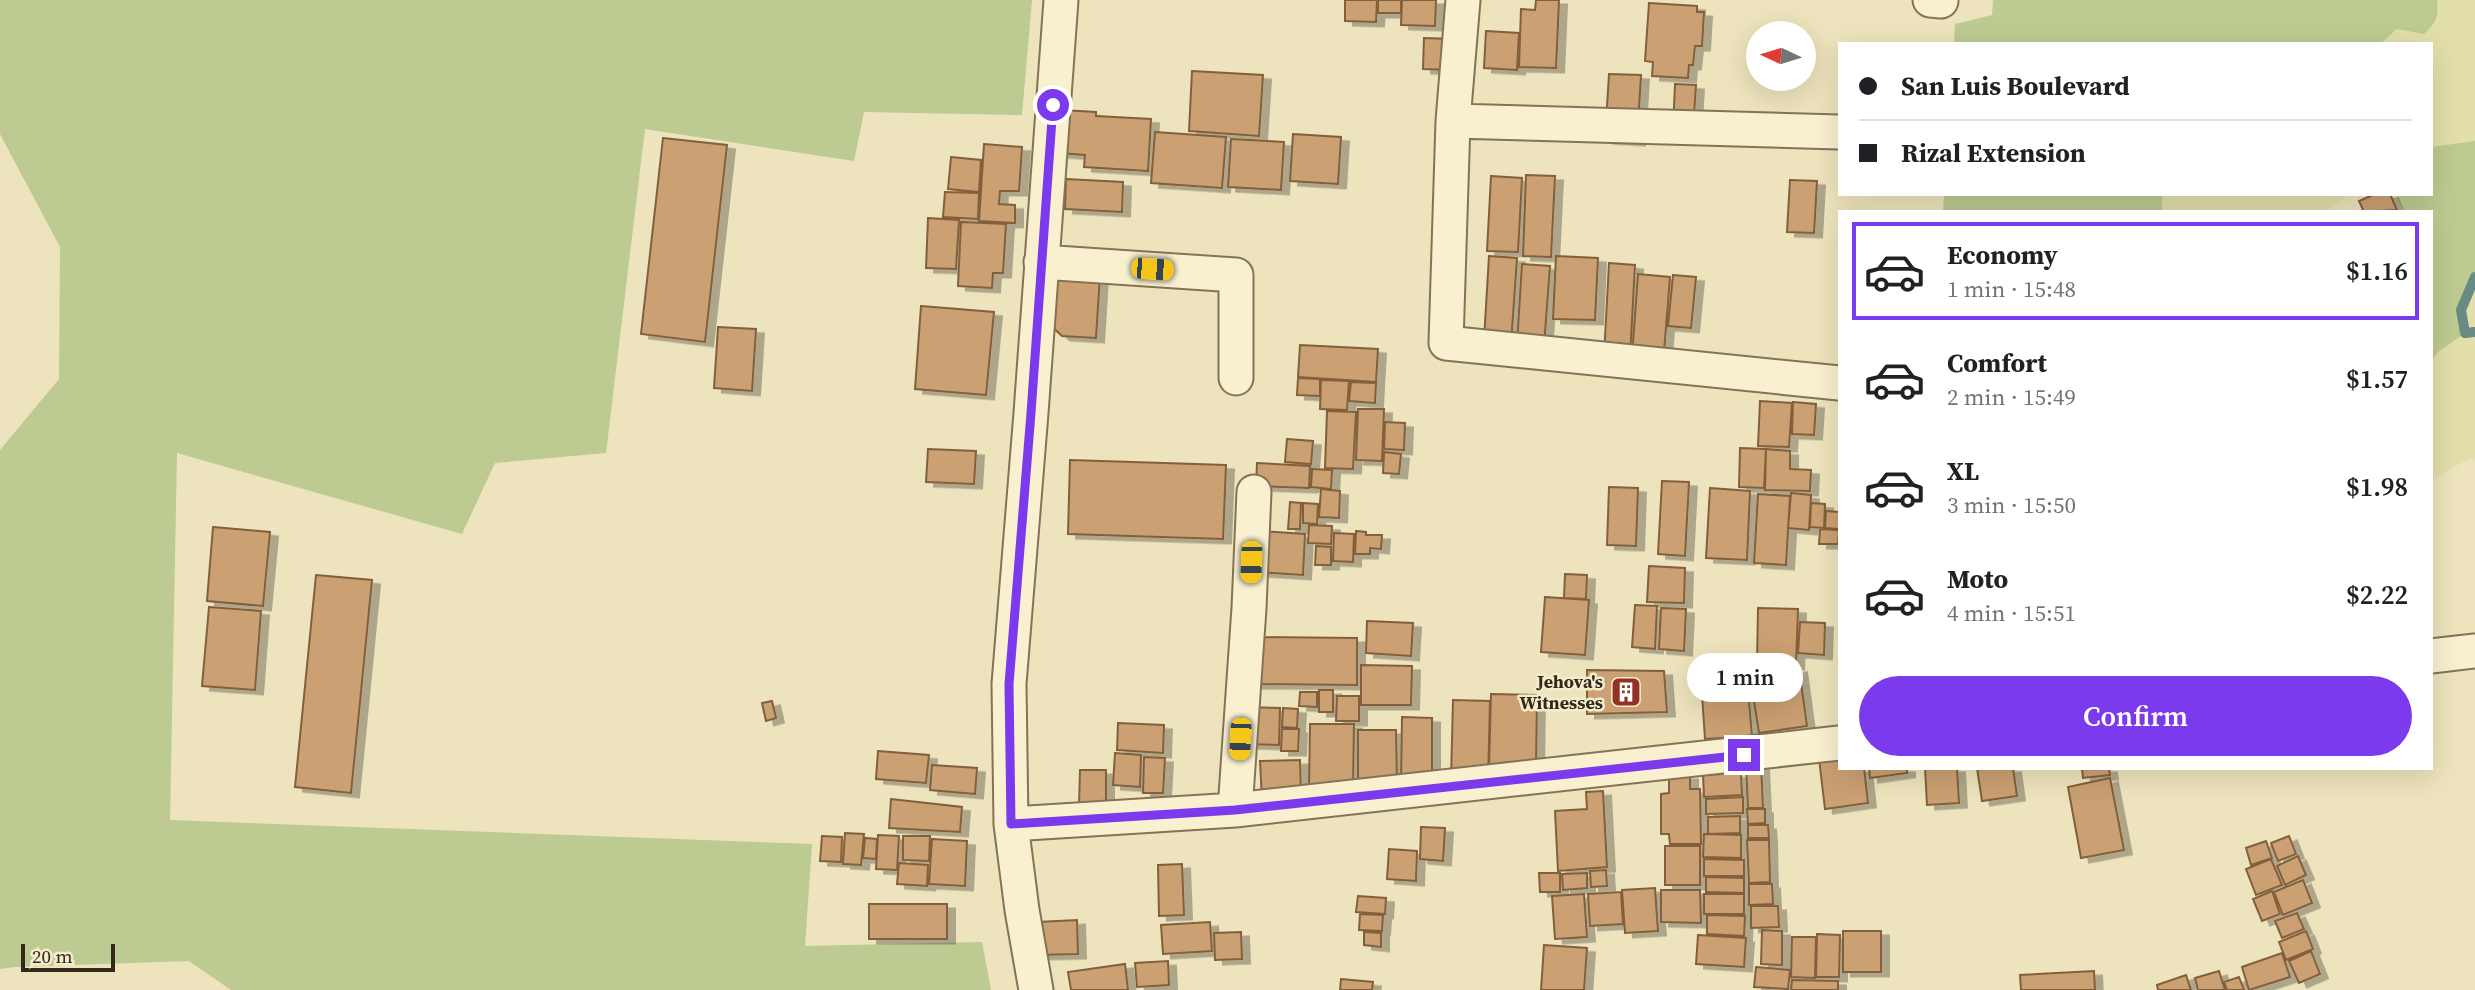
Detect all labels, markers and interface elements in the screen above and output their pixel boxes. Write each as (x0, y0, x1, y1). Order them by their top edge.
north arrow (1746, 21, 1816, 91)
map controls (1746, 21, 1816, 91)
text: San Luis Boulevard (1901, 68, 2130, 104)
route start (1037, 89, 1069, 121)
text: Rizal Extension (1901, 135, 2086, 171)
text: Economy (1947, 237, 2058, 273)
icon: car (1863, 240, 1926, 303)
text: $1.16 (2346, 253, 2408, 289)
car (1131, 257, 1174, 281)
text: 1 min · 15:48 (1947, 273, 2076, 305)
text: Comfort (1947, 345, 2047, 381)
icon: car (1863, 348, 1926, 411)
text: $1.57 (2346, 361, 2408, 397)
text: 2 min · 15:49 (1947, 381, 2076, 413)
text: XL (1947, 453, 1979, 489)
icon: car (1863, 456, 1926, 519)
text: $1.98 (2346, 469, 2408, 505)
text: 3 min · 15:50 (1947, 489, 2076, 521)
car (1240, 541, 1263, 583)
text: Moto (1947, 561, 2008, 597)
icon: car (1863, 564, 1926, 627)
text: $2.22 (2346, 577, 2408, 613)
text: 4 min · 15:51 (1947, 597, 2076, 629)
callout: 1 min (1686, 654, 1802, 702)
text: 1 min (1715, 661, 1775, 693)
place label: Jehova's Witnesses (1519, 669, 1603, 715)
building icon: Jehova's Witnesses (1609, 675, 1643, 709)
button: Confirm (1859, 676, 2412, 756)
car (1229, 717, 1252, 761)
route end (1728, 739, 1760, 771)
scale bar (21, 941, 116, 973)
text: 20 m (32, 943, 73, 969)

